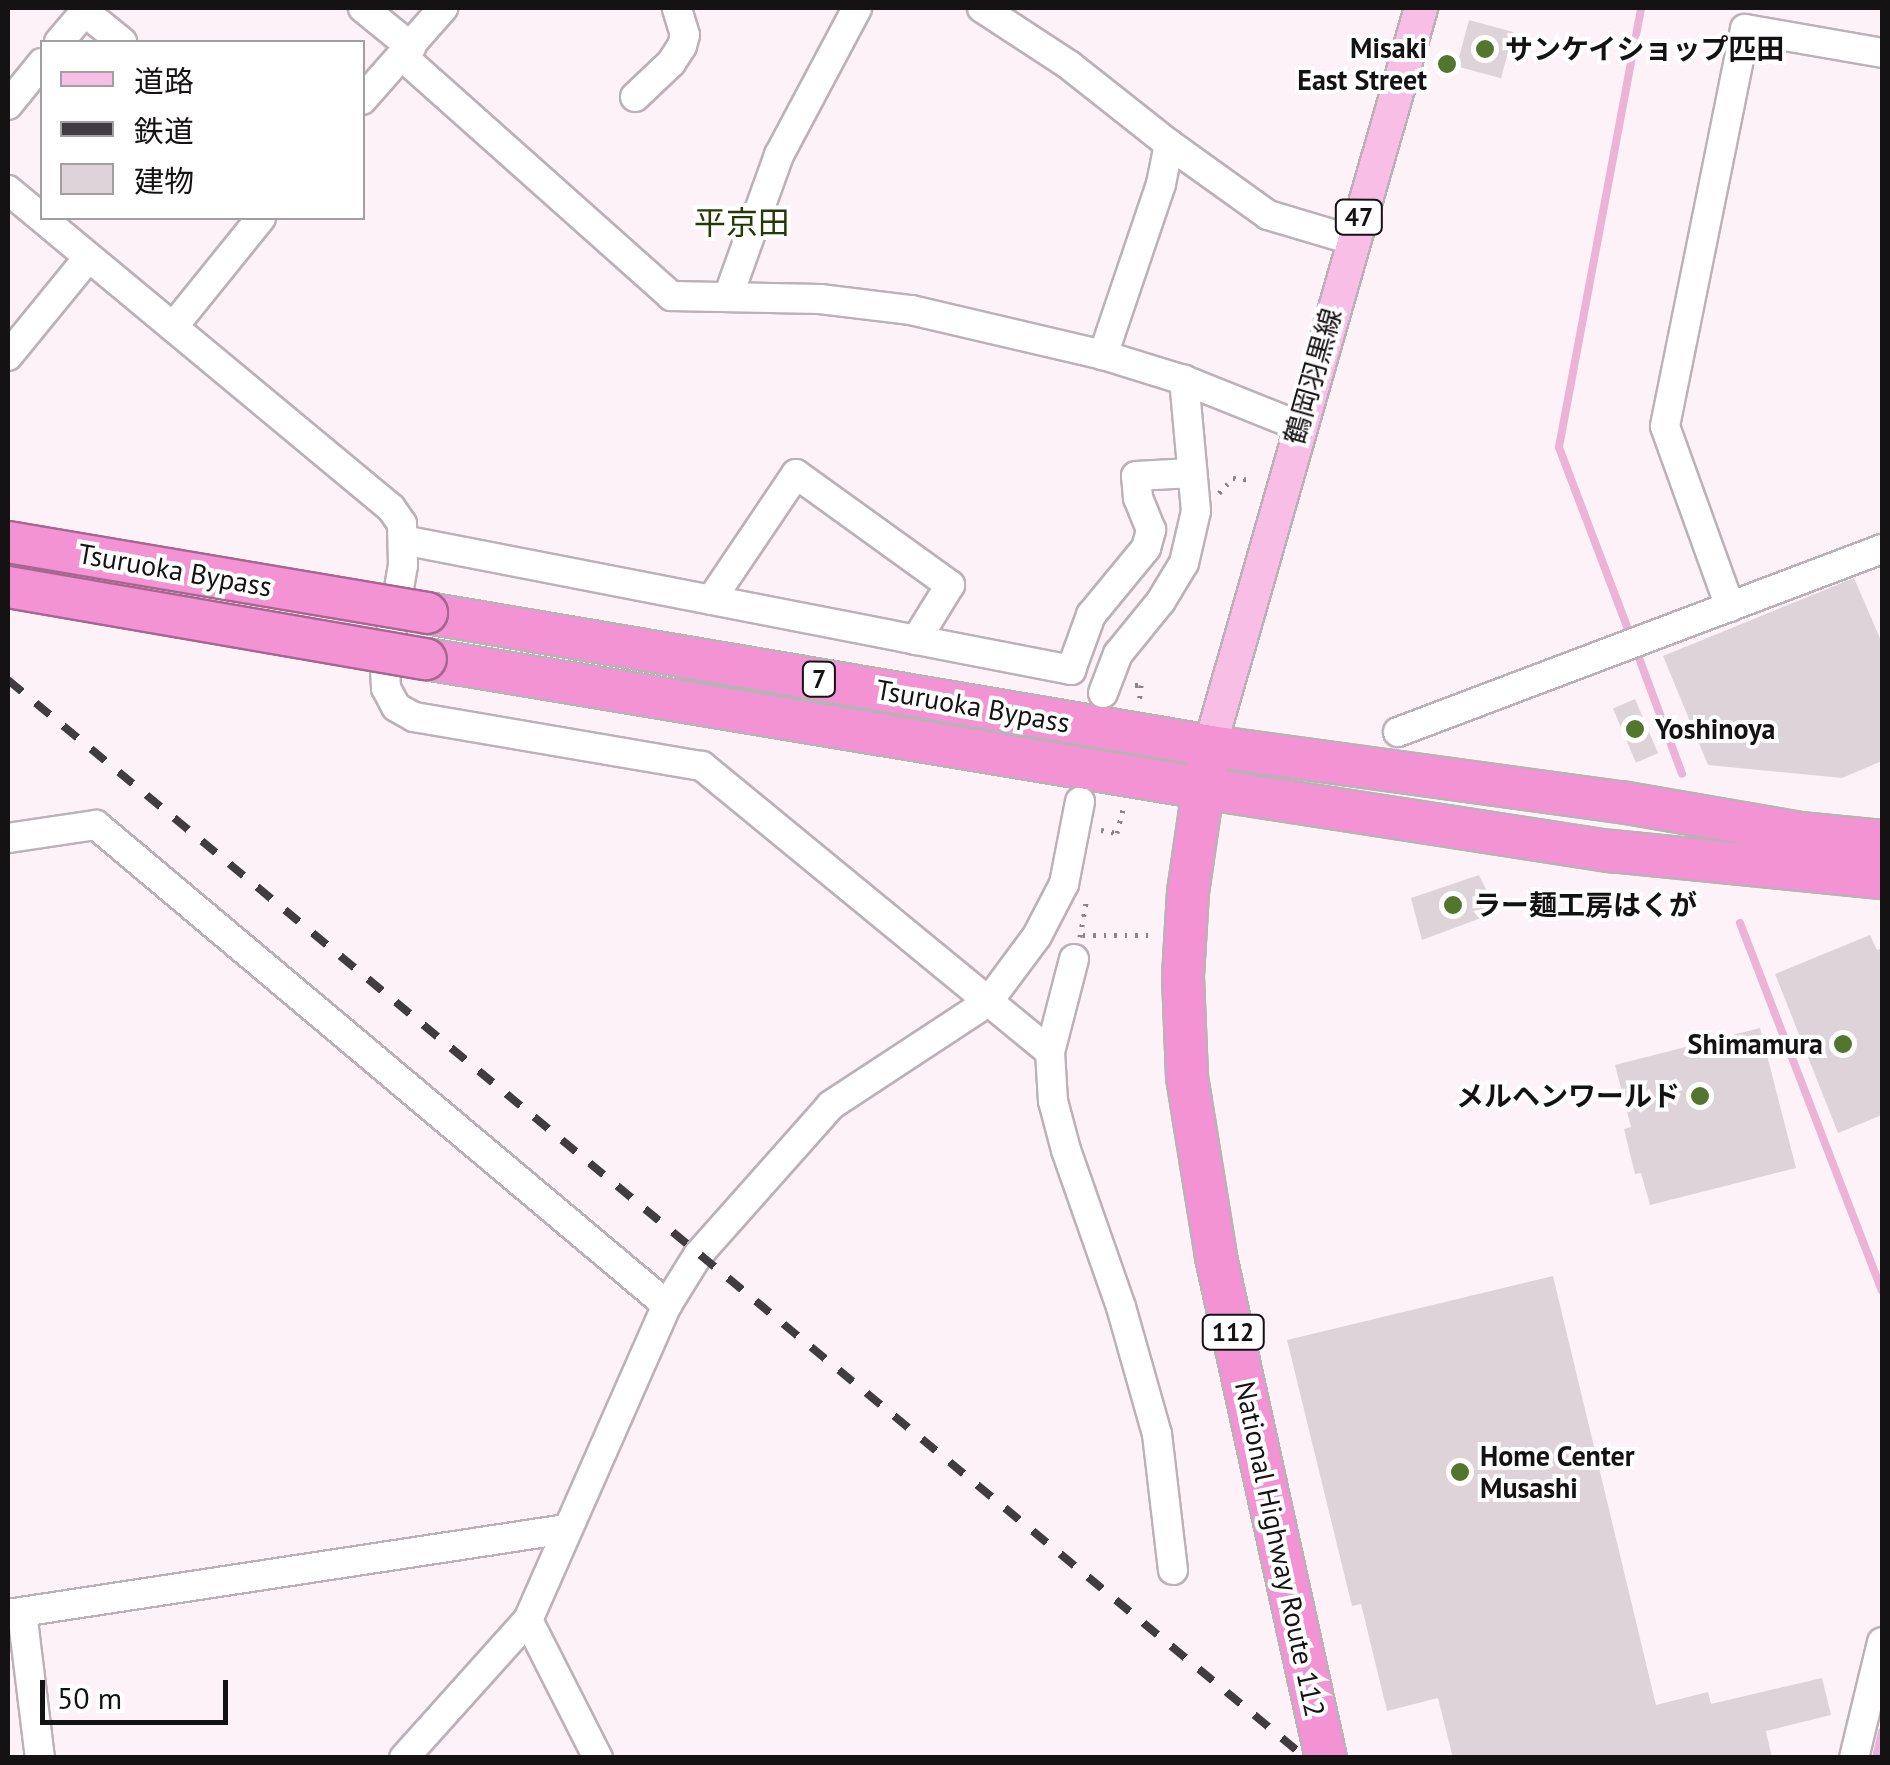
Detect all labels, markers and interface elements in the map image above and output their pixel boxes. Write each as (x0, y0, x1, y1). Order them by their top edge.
place label: Misaki East Street (1297, 31, 1427, 97)
place label: サンケイショップ匹田 (1505, 32, 1785, 66)
marker: サンケイショップ匹田 (1474, 38, 1496, 60)
legend (40, 40, 365, 220)
marker: Misaki East Street (1436, 53, 1458, 75)
text: 道路 (134, 61, 194, 100)
text: 鉄道 (134, 111, 194, 150)
text: 建物 (134, 161, 194, 200)
road number: 47 (1334, 197, 1384, 237)
district label: 平京田 (694, 203, 790, 241)
street label: 鶴岡羽黒線 (1278, 304, 1348, 448)
street label: Tsuruoka Bypass (76, 536, 274, 604)
road number: 7 (802, 659, 836, 699)
street label: Tsuruoka Bypass (874, 672, 1072, 740)
place label: Yoshinoya (1655, 712, 1775, 746)
marker: Yoshinoya (1624, 718, 1646, 740)
place label: ラー麺工房はくが (1473, 888, 1697, 922)
marker: ラー麺工房はくが (1442, 894, 1464, 916)
place label: Shimamura (1688, 1027, 1823, 1061)
marker: Shimamura (1832, 1033, 1854, 1055)
place label: メルヘンワールド (1456, 1079, 1680, 1113)
marker: メルヘンワールド (1689, 1085, 1711, 1107)
road number: 112 (1200, 1312, 1266, 1352)
street label: National Highway Route 112 (1228, 1378, 1332, 1720)
place label: Home Center Musashi (1480, 1439, 1635, 1505)
marker: Home Center Musashi (1449, 1461, 1471, 1483)
scale bar (45, 1660, 232, 1722)
text: 50 m (57, 1678, 122, 1717)

